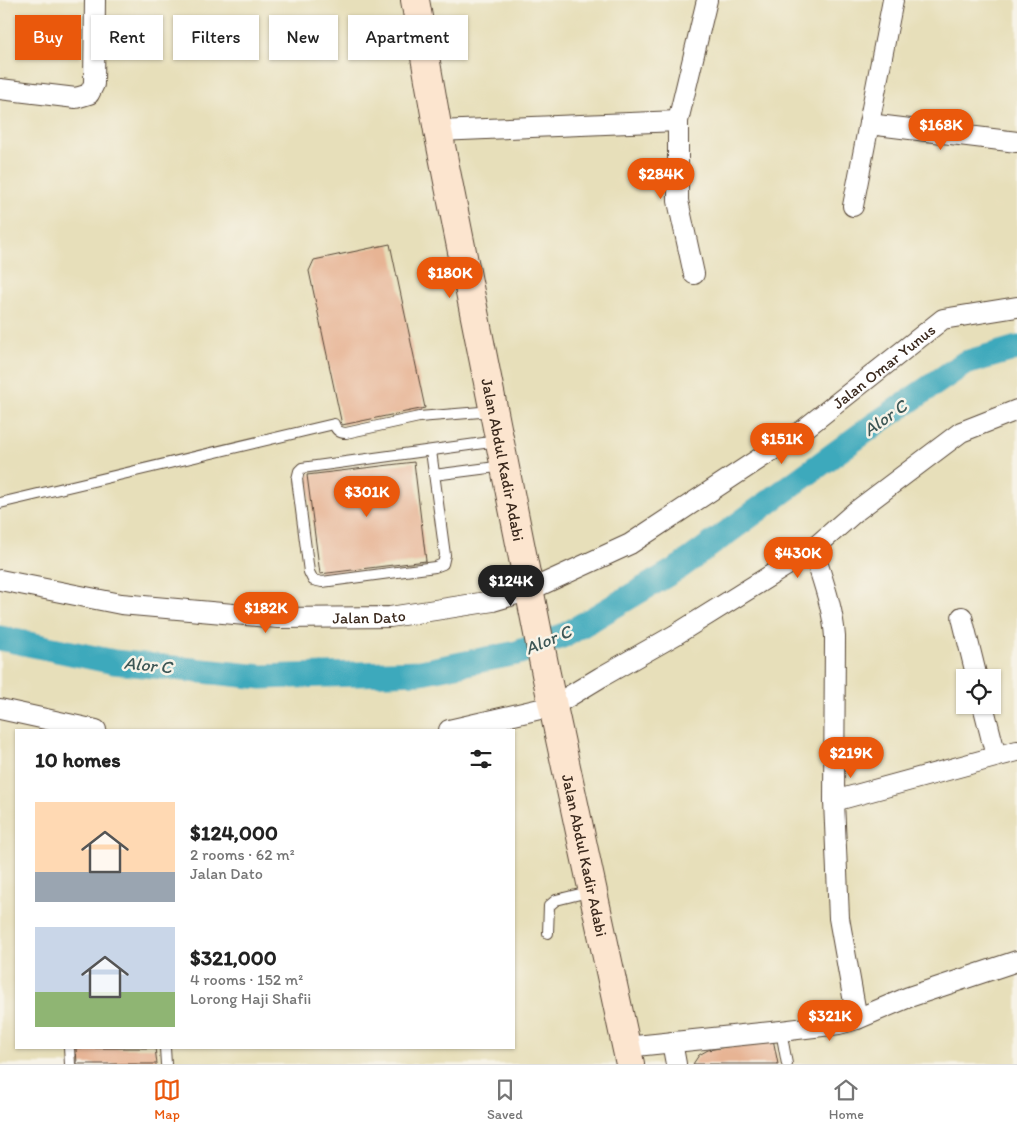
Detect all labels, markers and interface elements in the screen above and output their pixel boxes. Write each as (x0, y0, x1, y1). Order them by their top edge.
chip: Buy (15, 15, 81, 60)
chip: Rent (91, 15, 163, 60)
chip: Filters (173, 15, 259, 60)
chip: New (269, 15, 338, 60)
chip: Apartment (348, 15, 468, 60)
pin: $168K (906, 108, 976, 151)
text: $168K (920, 115, 963, 134)
pin: $284K (626, 158, 696, 200)
text: $284K (638, 164, 684, 183)
pin: $180K (415, 256, 485, 299)
text: $180K (428, 263, 472, 282)
street label: Jalan Omar Yunus (829, 320, 939, 413)
street label: Jalan Abdul Kadir Adabi (477, 376, 528, 543)
water label: Alor C (859, 394, 912, 441)
pin: $151K (747, 422, 817, 465)
text: $151K (761, 429, 803, 448)
pin: $301K (332, 476, 402, 518)
text: $301K (345, 482, 389, 501)
pin: $430K (763, 536, 833, 579)
text: $430K (775, 543, 821, 562)
pin: $124K (476, 564, 546, 607)
text: $124K (489, 571, 533, 590)
pin: $182K (231, 592, 301, 634)
text: $182K (245, 598, 287, 617)
street label: Jalan Dato (332, 606, 407, 628)
water label: Alor C (521, 620, 576, 660)
water label: Alor C (123, 652, 175, 679)
map controls (956, 669, 1001, 714)
button: locate (956, 669, 1001, 714)
pin: $219K (816, 736, 886, 779)
text: $219K (830, 743, 872, 762)
icon: filters (467, 745, 495, 773)
text: 10 homes (35, 747, 121, 772)
street label: Jalan Abdul Kadir Adabi (558, 772, 611, 938)
text: $124,000 (190, 820, 278, 845)
icon: home (75, 822, 135, 882)
text: 2 rooms · 62 m² (190, 845, 295, 864)
text: Jalan Dato (190, 864, 263, 883)
text: $321,000 (190, 945, 277, 970)
icon: home (75, 947, 135, 1007)
text: 4 rooms · 152 m² (190, 970, 303, 989)
text: Lorong Haji Shafii (190, 989, 311, 1008)
pin: $321K (795, 1000, 865, 1042)
text: $321K (809, 1006, 851, 1025)
tab: Map (153, 1076, 181, 1123)
tab: Saved (487, 1076, 523, 1123)
tab: Home (829, 1076, 864, 1123)

